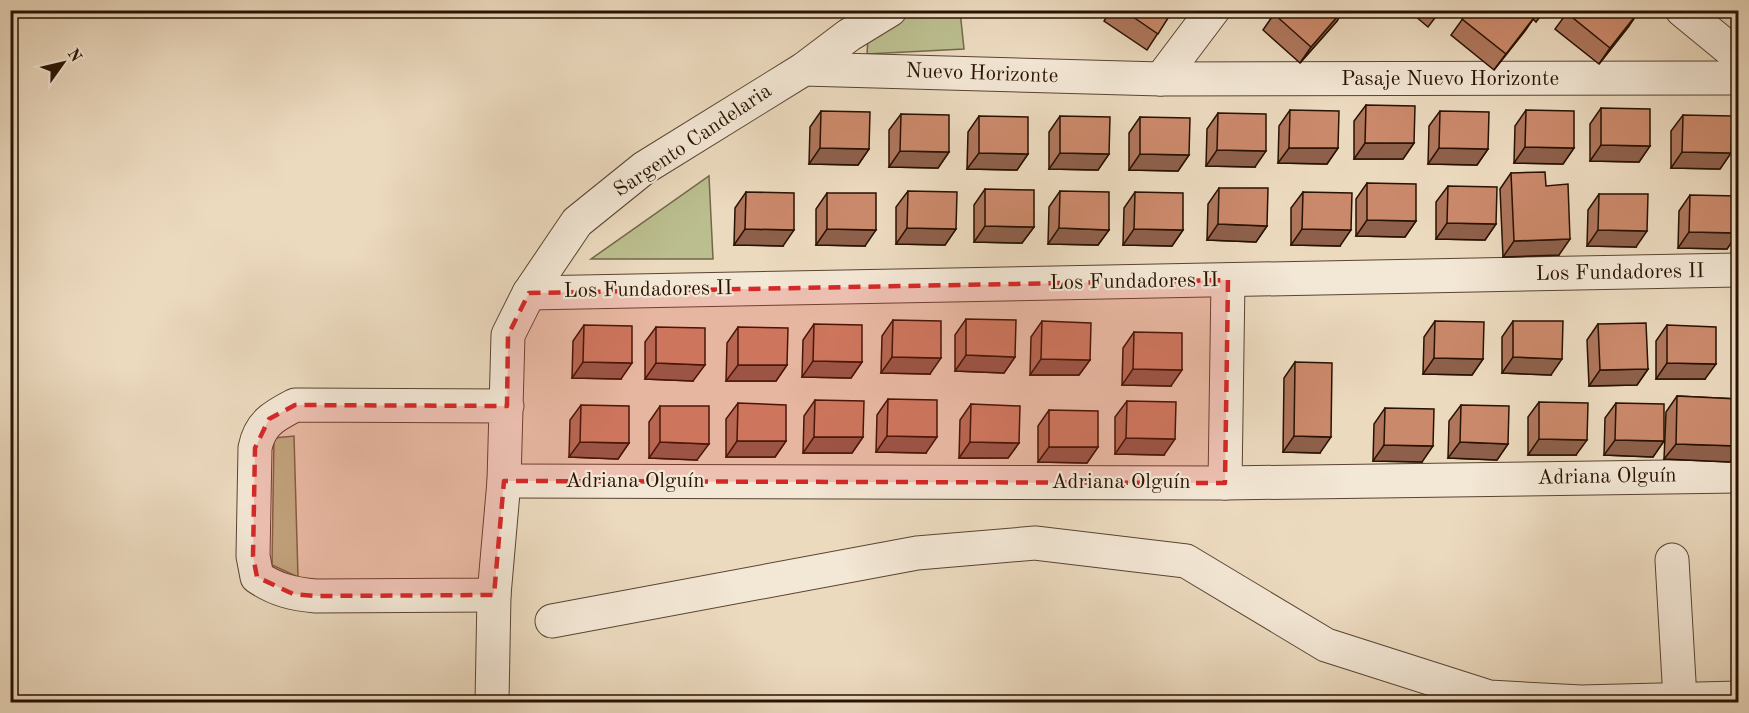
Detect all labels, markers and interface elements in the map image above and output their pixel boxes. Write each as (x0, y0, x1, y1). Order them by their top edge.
north arrow (33, 33, 93, 93)
text: N (64, 46, 84, 66)
street label: Nuevo Horizonte (905, 61, 1059, 87)
street label: Pasaje Nuevo Horizonte (1341, 69, 1559, 90)
street label: Sargento Candelaria (610, 81, 776, 201)
street label: Los Fundadores II (1535, 261, 1705, 285)
street label: Los Fundadores II (1049, 270, 1219, 294)
street label: Los Fundadores II (563, 278, 733, 302)
street label: Adriana Olguín (1537, 465, 1677, 489)
street label: Adriana Olguín (565, 471, 705, 492)
street label: Adriana Olguín (1051, 472, 1191, 493)

